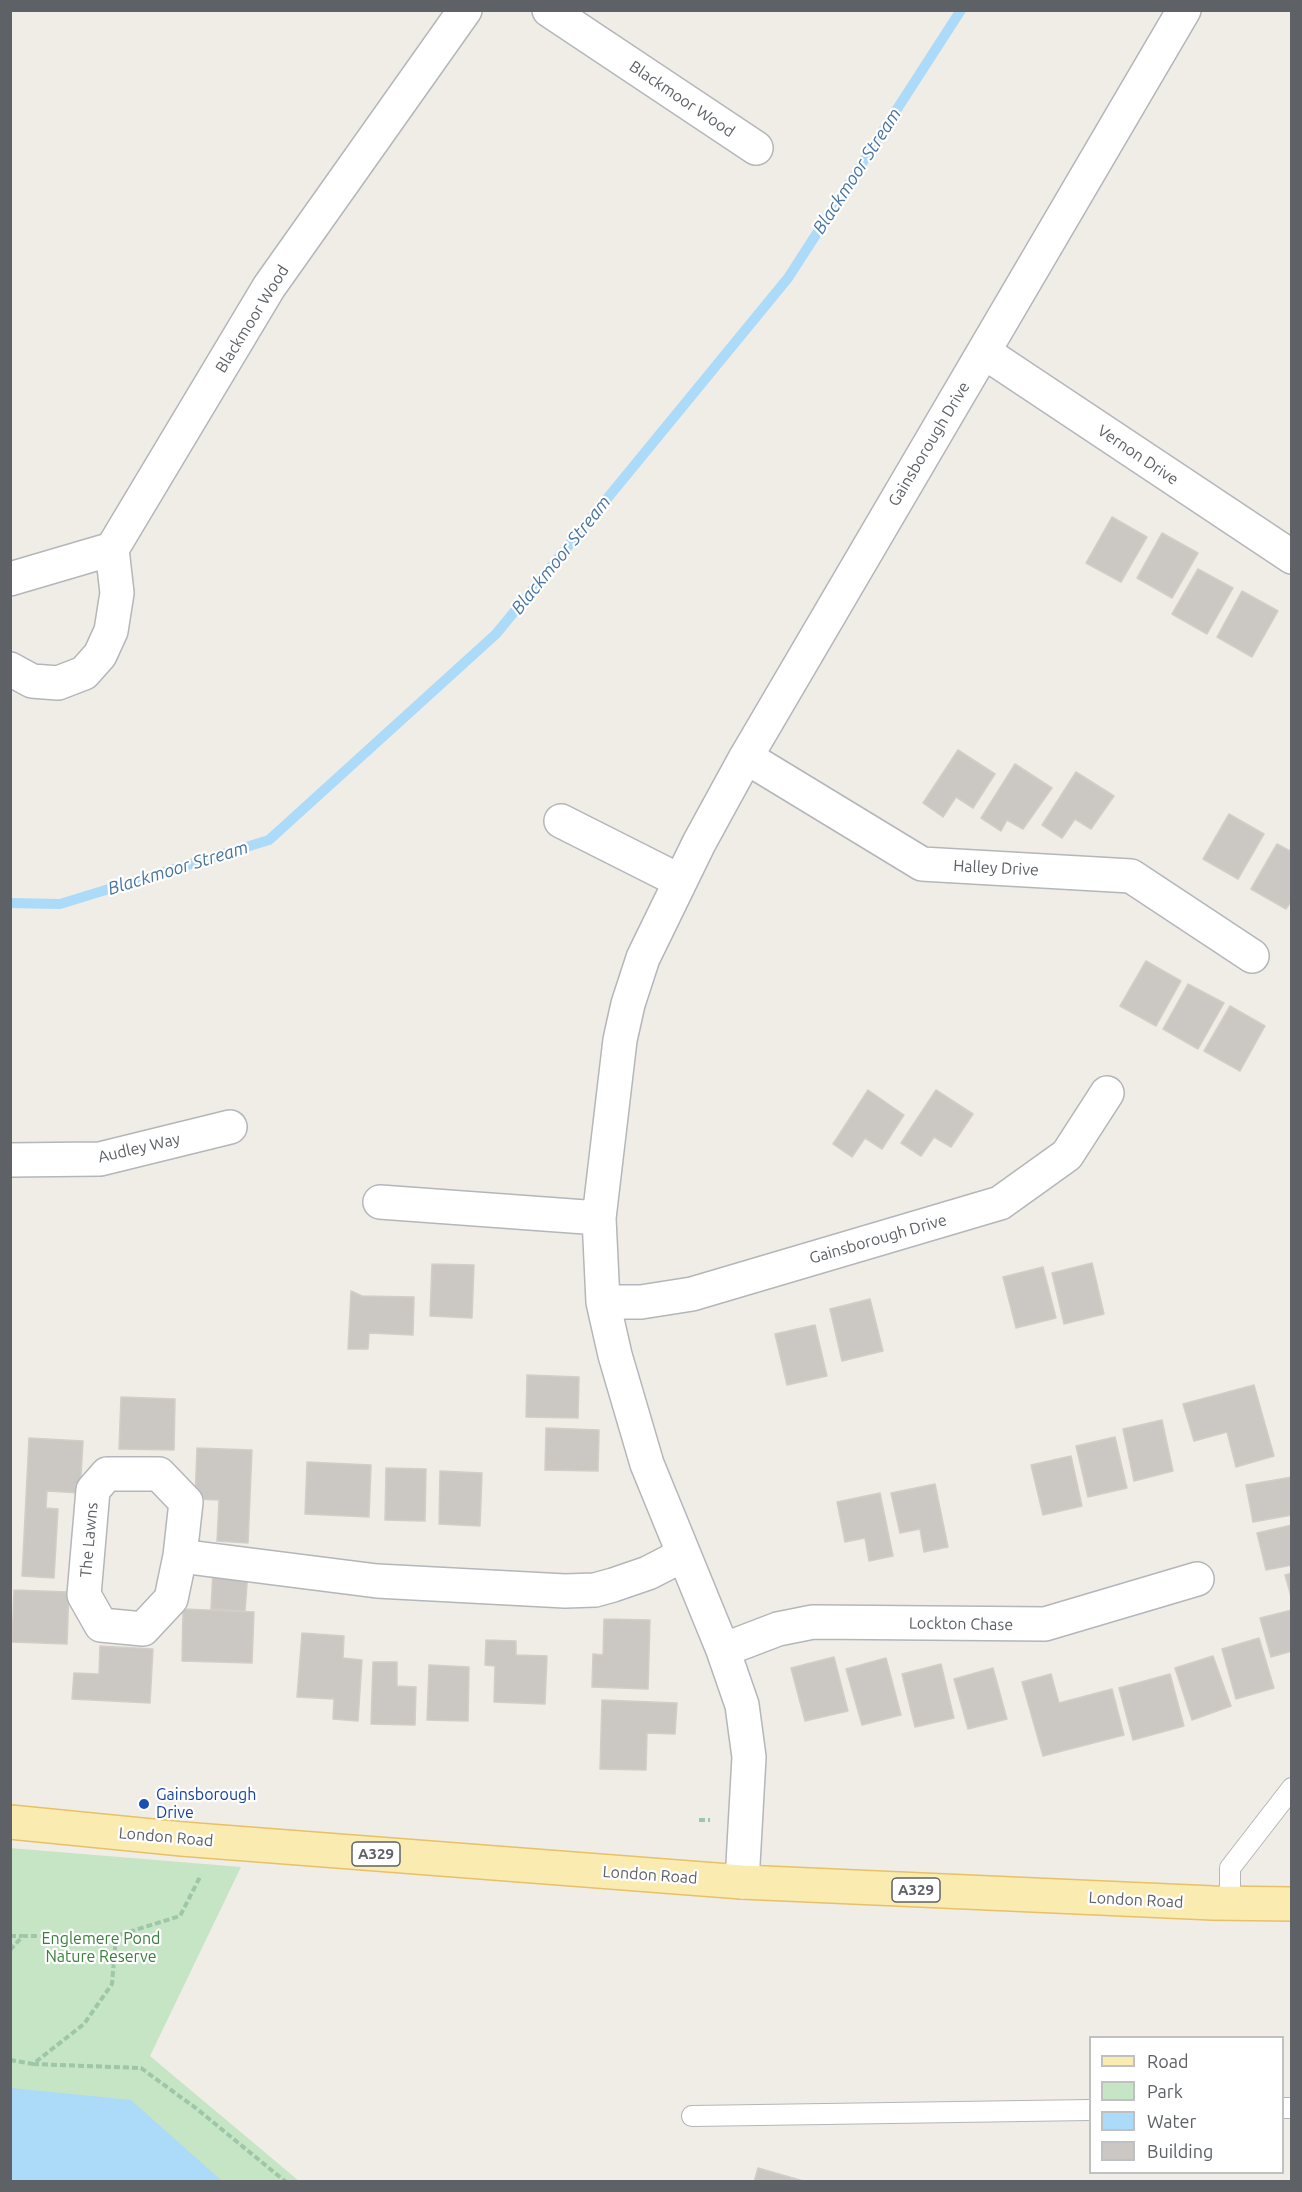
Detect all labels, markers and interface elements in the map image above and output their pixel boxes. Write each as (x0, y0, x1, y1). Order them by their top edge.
street label: Blackmoor Wood (626, 57, 738, 141)
water label: Blackmoor Stream (808, 104, 906, 238)
street label: Blackmoor Wood (211, 262, 293, 376)
street label: Gainsborough Drive (884, 378, 974, 510)
street label: Vernon Drive (1094, 421, 1182, 489)
water label: Blackmoor Stream (507, 492, 615, 618)
water label: Blackmoor Stream (105, 836, 251, 900)
street label: Halley Drive (953, 856, 1039, 880)
street label: Audley Way (96, 1129, 182, 1167)
street label: Gainsborough Drive (807, 1210, 949, 1268)
street label: The Lawns (76, 1502, 102, 1578)
street label: Lockton Chase (909, 1613, 1013, 1635)
place label: Gainsborough Drive (156, 1785, 256, 1823)
marker: Gainsborough Drive (137, 1797, 151, 1811)
street label: London Road (118, 1823, 214, 1851)
road number: A329 (352, 1842, 400, 1866)
street label: London Road (602, 1862, 698, 1888)
road number: A329 (892, 1878, 940, 1902)
street label: London Road (1088, 1888, 1184, 1912)
park label: Englemere Pond Nature Reserve (42, 1929, 160, 1967)
legend (1089, 2036, 1284, 2174)
text: Road (1147, 2051, 1189, 2071)
text: Park (1147, 2081, 1183, 2101)
text: Water (1147, 2111, 1196, 2131)
text: Building (1147, 2141, 1213, 2161)

